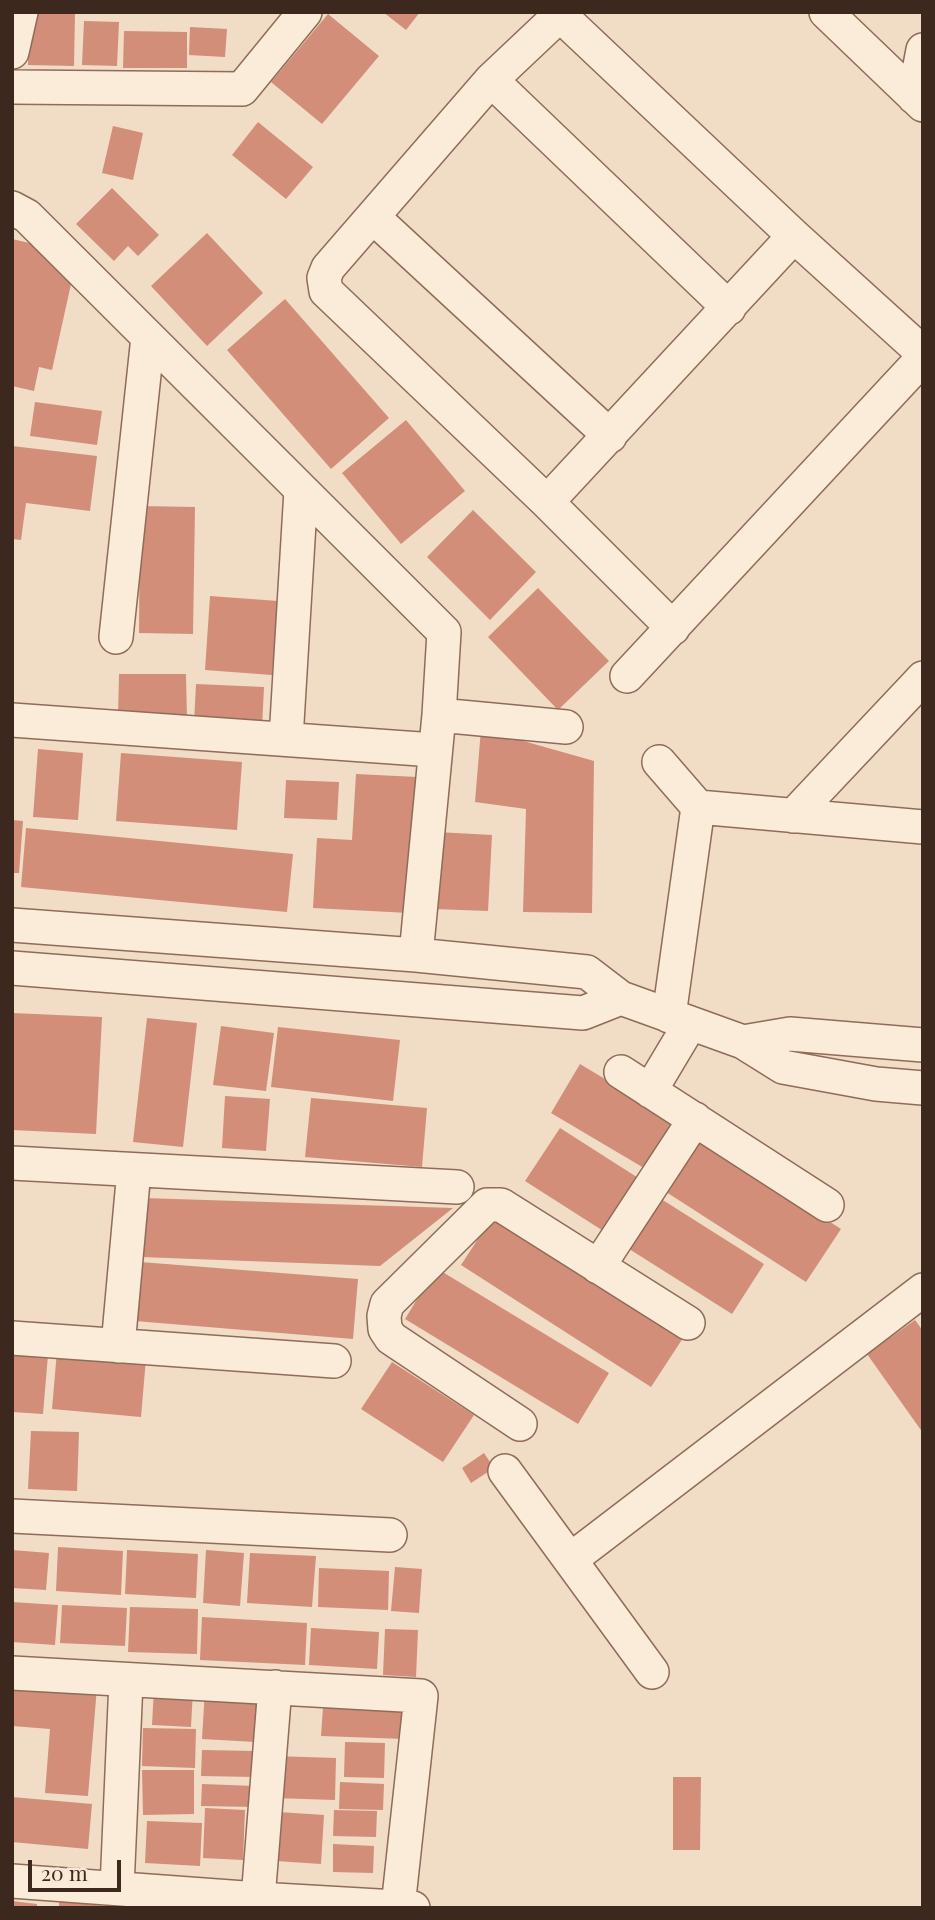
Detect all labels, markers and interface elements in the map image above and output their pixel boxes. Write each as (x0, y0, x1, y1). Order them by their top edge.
scale bar (32, 1846, 124, 1890)
text: 20 m (41, 1858, 88, 1886)

